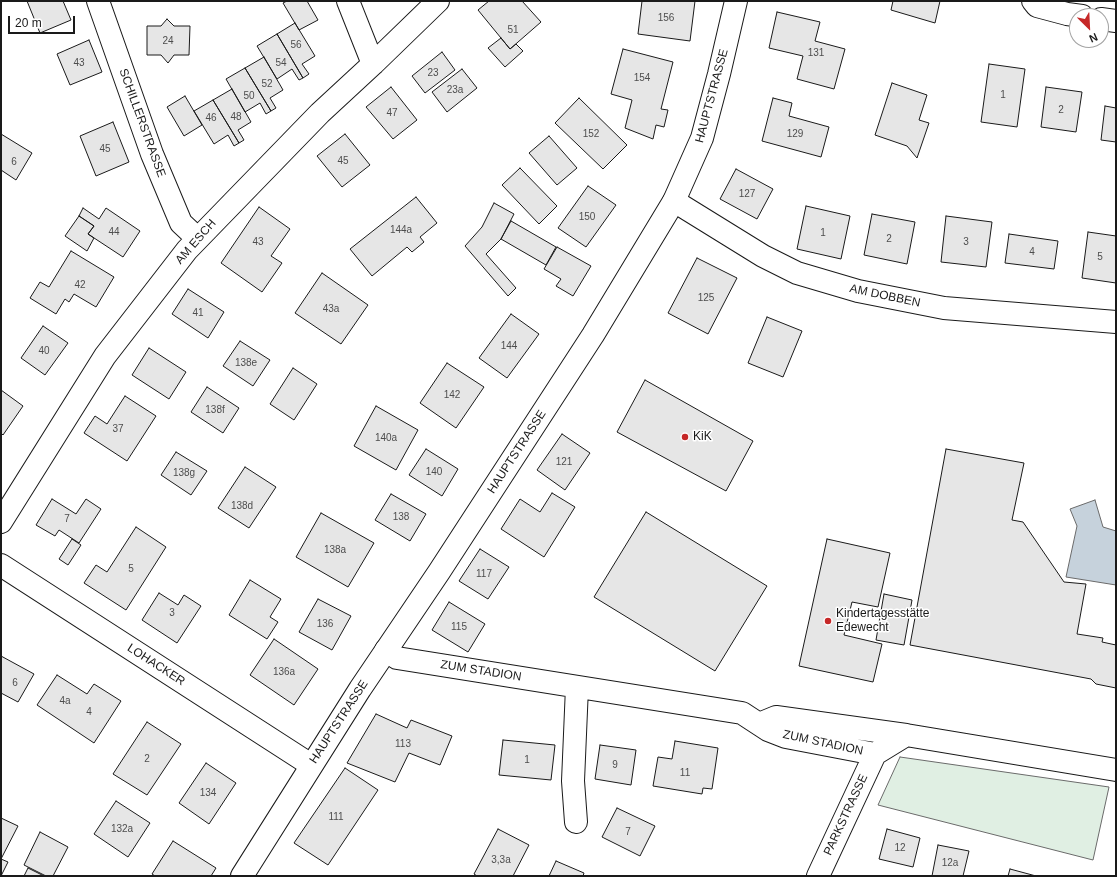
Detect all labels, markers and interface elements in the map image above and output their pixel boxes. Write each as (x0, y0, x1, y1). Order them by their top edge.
scale bar (10, 8, 77, 34)
north arrow (1069, 8, 1109, 48)
house number: 156 (658, 12, 674, 24)
text: 20 m (15, 16, 42, 30)
house number: 51 (507, 24, 519, 36)
text: N (1087, 31, 1100, 45)
house number: 24 (162, 35, 174, 47)
house number: 56 (290, 39, 302, 51)
street label: HAUPTSTRASSE (693, 47, 731, 145)
house number: 131 (808, 47, 824, 59)
house number: 43 (73, 57, 85, 69)
house number: 54 (275, 57, 287, 69)
street label: SCHILLERSTRASSE (116, 67, 168, 179)
house number: 23 (427, 67, 439, 79)
house number: 154 (634, 72, 650, 84)
house number: 52 (261, 78, 273, 90)
house number: 23a (447, 84, 463, 96)
house number: 1 (1000, 89, 1006, 101)
house number: 50 (243, 90, 255, 102)
house number: 2 (1058, 104, 1064, 116)
house number: 47 (386, 107, 398, 119)
house number: 48 (230, 111, 242, 123)
house number: 46 (205, 112, 217, 124)
house number: 152 (583, 128, 599, 140)
house number: 129 (787, 128, 803, 140)
house number: 45 (99, 143, 111, 155)
house number: 45 (337, 155, 349, 167)
house number: 6 (11, 156, 17, 168)
house number: 127 (739, 188, 755, 200)
house number: 150 (579, 211, 595, 223)
street label: AM ESCH (173, 217, 219, 267)
house number: 144a (390, 224, 412, 236)
house number: 44 (108, 226, 120, 238)
house number: 1 (820, 227, 826, 239)
house number: 2 (886, 233, 892, 245)
house number: 43 (252, 236, 264, 248)
house number: 3 (963, 236, 969, 248)
house number: 4 (1029, 246, 1035, 258)
house number: 5 (1097, 251, 1103, 263)
house number: 42 (74, 279, 86, 291)
street label: AM DOBBEN (848, 281, 922, 311)
house number: 125 (698, 292, 714, 304)
house number: 43a (323, 303, 339, 315)
house number: 41 (192, 307, 204, 319)
house number: 144 (501, 340, 517, 352)
house number: 40 (38, 345, 50, 357)
house number: 138e (235, 357, 257, 369)
house number: 142 (444, 389, 460, 401)
house number: 138f (205, 404, 225, 416)
street label: HAUPTSTRASSE (485, 408, 549, 496)
house number: 37 (112, 423, 124, 435)
place label: KiK (693, 430, 712, 444)
house number: 140a (375, 432, 397, 444)
marker: KiK (680, 432, 690, 442)
house number: 121 (556, 456, 572, 468)
house number: 140 (426, 466, 442, 478)
house number: 138g (173, 467, 195, 479)
house number: 138d (231, 500, 253, 512)
house number: 138 (393, 511, 409, 523)
house number: 7 (64, 513, 70, 525)
house number: 138a (324, 544, 346, 556)
house number: 5 (128, 563, 134, 575)
house number: 117 (476, 568, 492, 580)
house number: 3 (169, 607, 175, 619)
place label: Kindertagesstätte Edewecht (836, 607, 929, 635)
marker: Kindertagesstätte Edewecht (823, 616, 833, 626)
house number: 136 (317, 618, 333, 630)
house number: 115 (451, 621, 467, 633)
street label: LOHACKER (124, 641, 188, 689)
street label: ZUM STADION (439, 657, 523, 685)
house number: 136a (273, 666, 295, 678)
house number: 6 (12, 677, 18, 689)
street label: HAUPTSTRASSE (307, 678, 371, 766)
house number: 4a (59, 695, 71, 707)
house number: 4 (86, 706, 92, 718)
street label: ZUM STADION (782, 727, 864, 759)
house number: 113 (395, 738, 411, 750)
house number: 2 (144, 753, 150, 765)
house number: 1 (524, 754, 530, 766)
house number: 9 (612, 759, 618, 771)
house number: 11 (680, 767, 690, 779)
street label: PARKSTRASSE (821, 772, 871, 858)
house number: 134 (200, 787, 216, 799)
house number: 111 (328, 811, 344, 823)
house number: 132a (111, 823, 133, 835)
house number: 7 (625, 826, 631, 838)
house number: 12 (894, 842, 906, 854)
house number: 3,3a (491, 854, 511, 866)
house number: 12a (942, 857, 958, 869)

